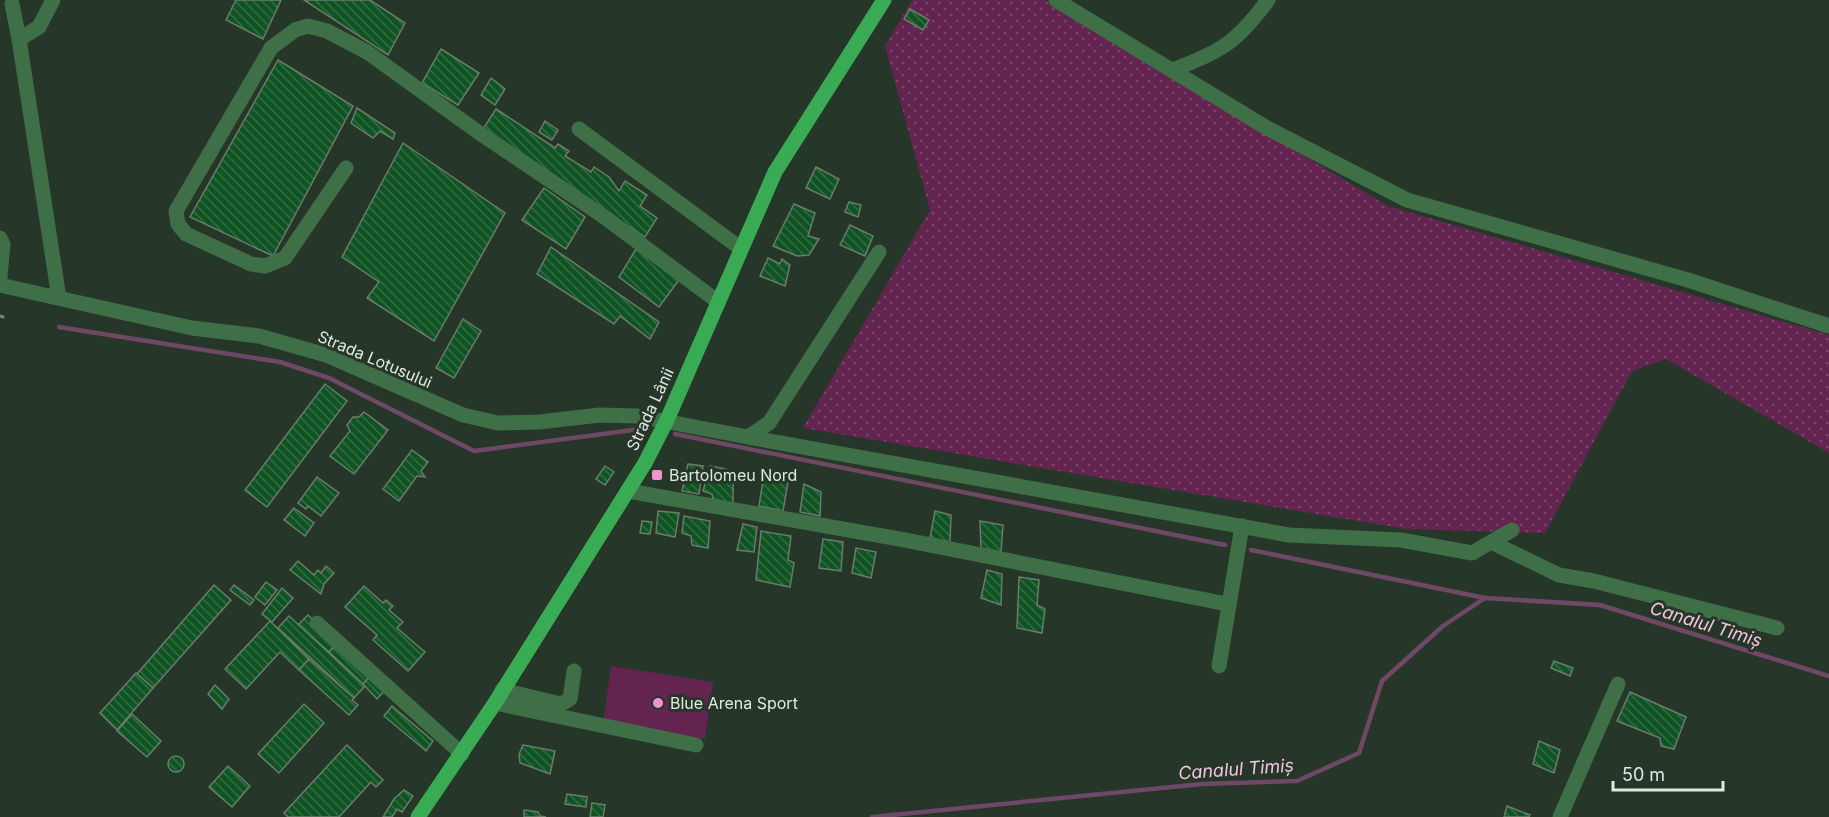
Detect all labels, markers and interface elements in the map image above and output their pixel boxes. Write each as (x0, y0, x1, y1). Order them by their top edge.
street label: Strada Lotusului (315, 326, 435, 392)
street label: Strada Lânii (622, 364, 678, 454)
place label: Bartolomeu Nord (669, 465, 797, 485)
marker: Bartolomeu Nord (650, 468, 664, 482)
water label: Canalul Timiș (1647, 597, 1765, 652)
place label: Blue Arena Sport (670, 693, 798, 713)
marker: Blue Arena Sport (651, 696, 665, 710)
water label: Canalul Timiș (1177, 754, 1295, 785)
scale bar (1613, 754, 1722, 792)
text: 50 m (1622, 764, 1665, 785)

